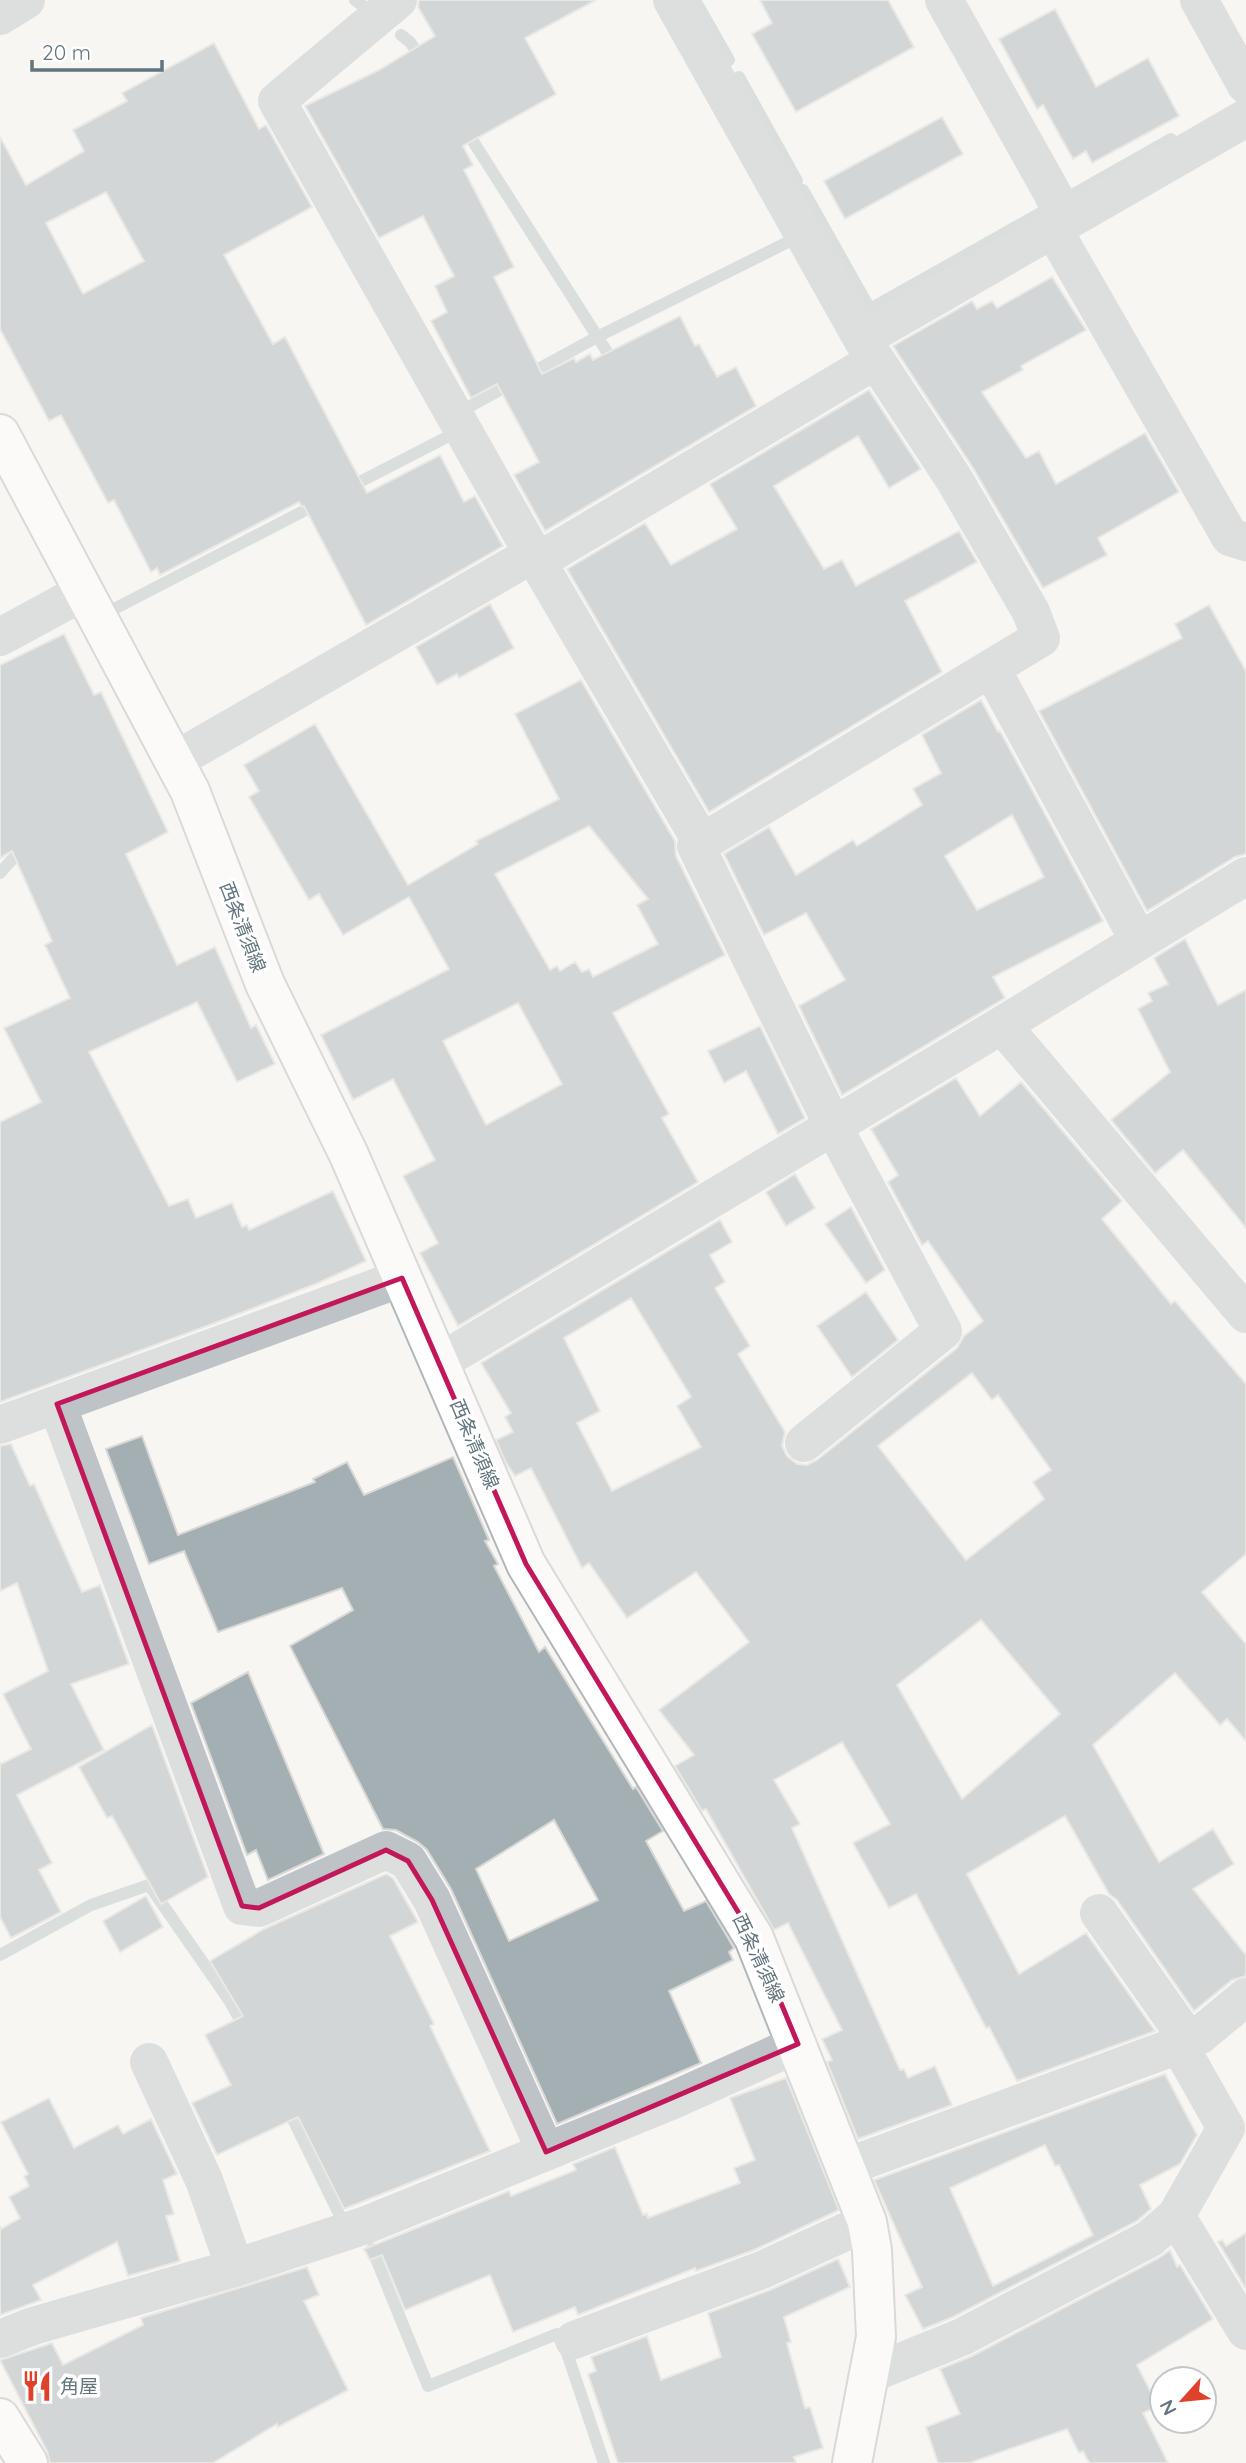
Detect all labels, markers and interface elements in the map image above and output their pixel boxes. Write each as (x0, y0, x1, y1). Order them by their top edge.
scale bar (32, 28, 161, 72)
text: 20 m (42, 39, 91, 65)
street label: 西条清須線 (215, 878, 271, 976)
street label: 西条清須線 (445, 1396, 505, 1492)
street label: 西条清須線 (728, 1910, 790, 2006)
north arrow (1148, 2365, 1218, 2435)
restaurant icon: 角屋 (20, 2369, 54, 2403)
place label: 角屋 (60, 2374, 98, 2398)
text: N (1154, 2396, 1182, 2419)

